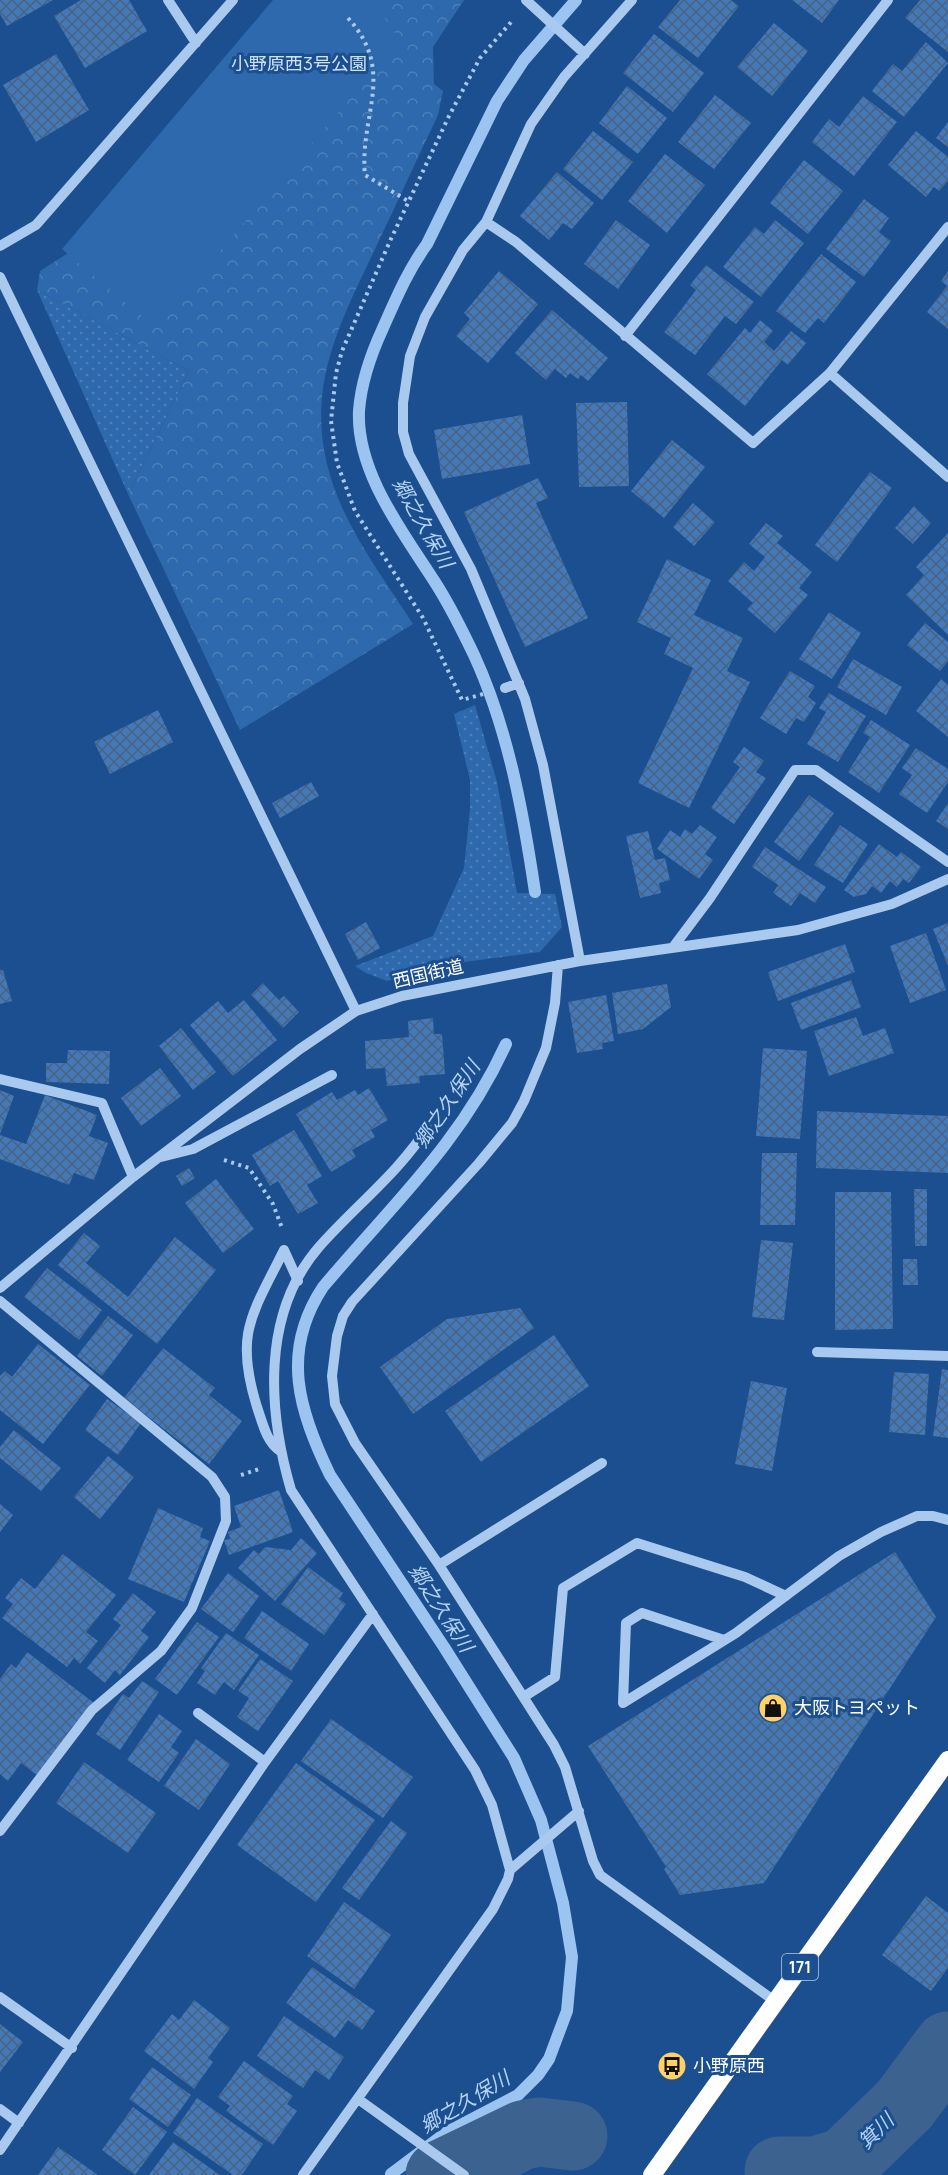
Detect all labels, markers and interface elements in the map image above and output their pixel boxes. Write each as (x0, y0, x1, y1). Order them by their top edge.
park label: 小野原西3号公園 (231, 51, 367, 75)
water label: 郷之久保川 (387, 473, 461, 575)
street label: 西国街道 (390, 953, 466, 993)
water label: 郷之久保川 (407, 1053, 487, 1153)
water label: 郷之久保川 (403, 1558, 481, 1659)
shop icon: 大阪トヨペット (757, 1692, 789, 1724)
place label: 大阪トヨペット (794, 1695, 920, 1719)
road number: 171 (782, 1954, 818, 1980)
bus stop icon: 小野原西 (656, 2050, 688, 2082)
place label: 小野原西 (693, 2053, 765, 2077)
water label: 郷之久保川 (415, 2063, 516, 2139)
water label: 箕川 (852, 2106, 901, 2154)

